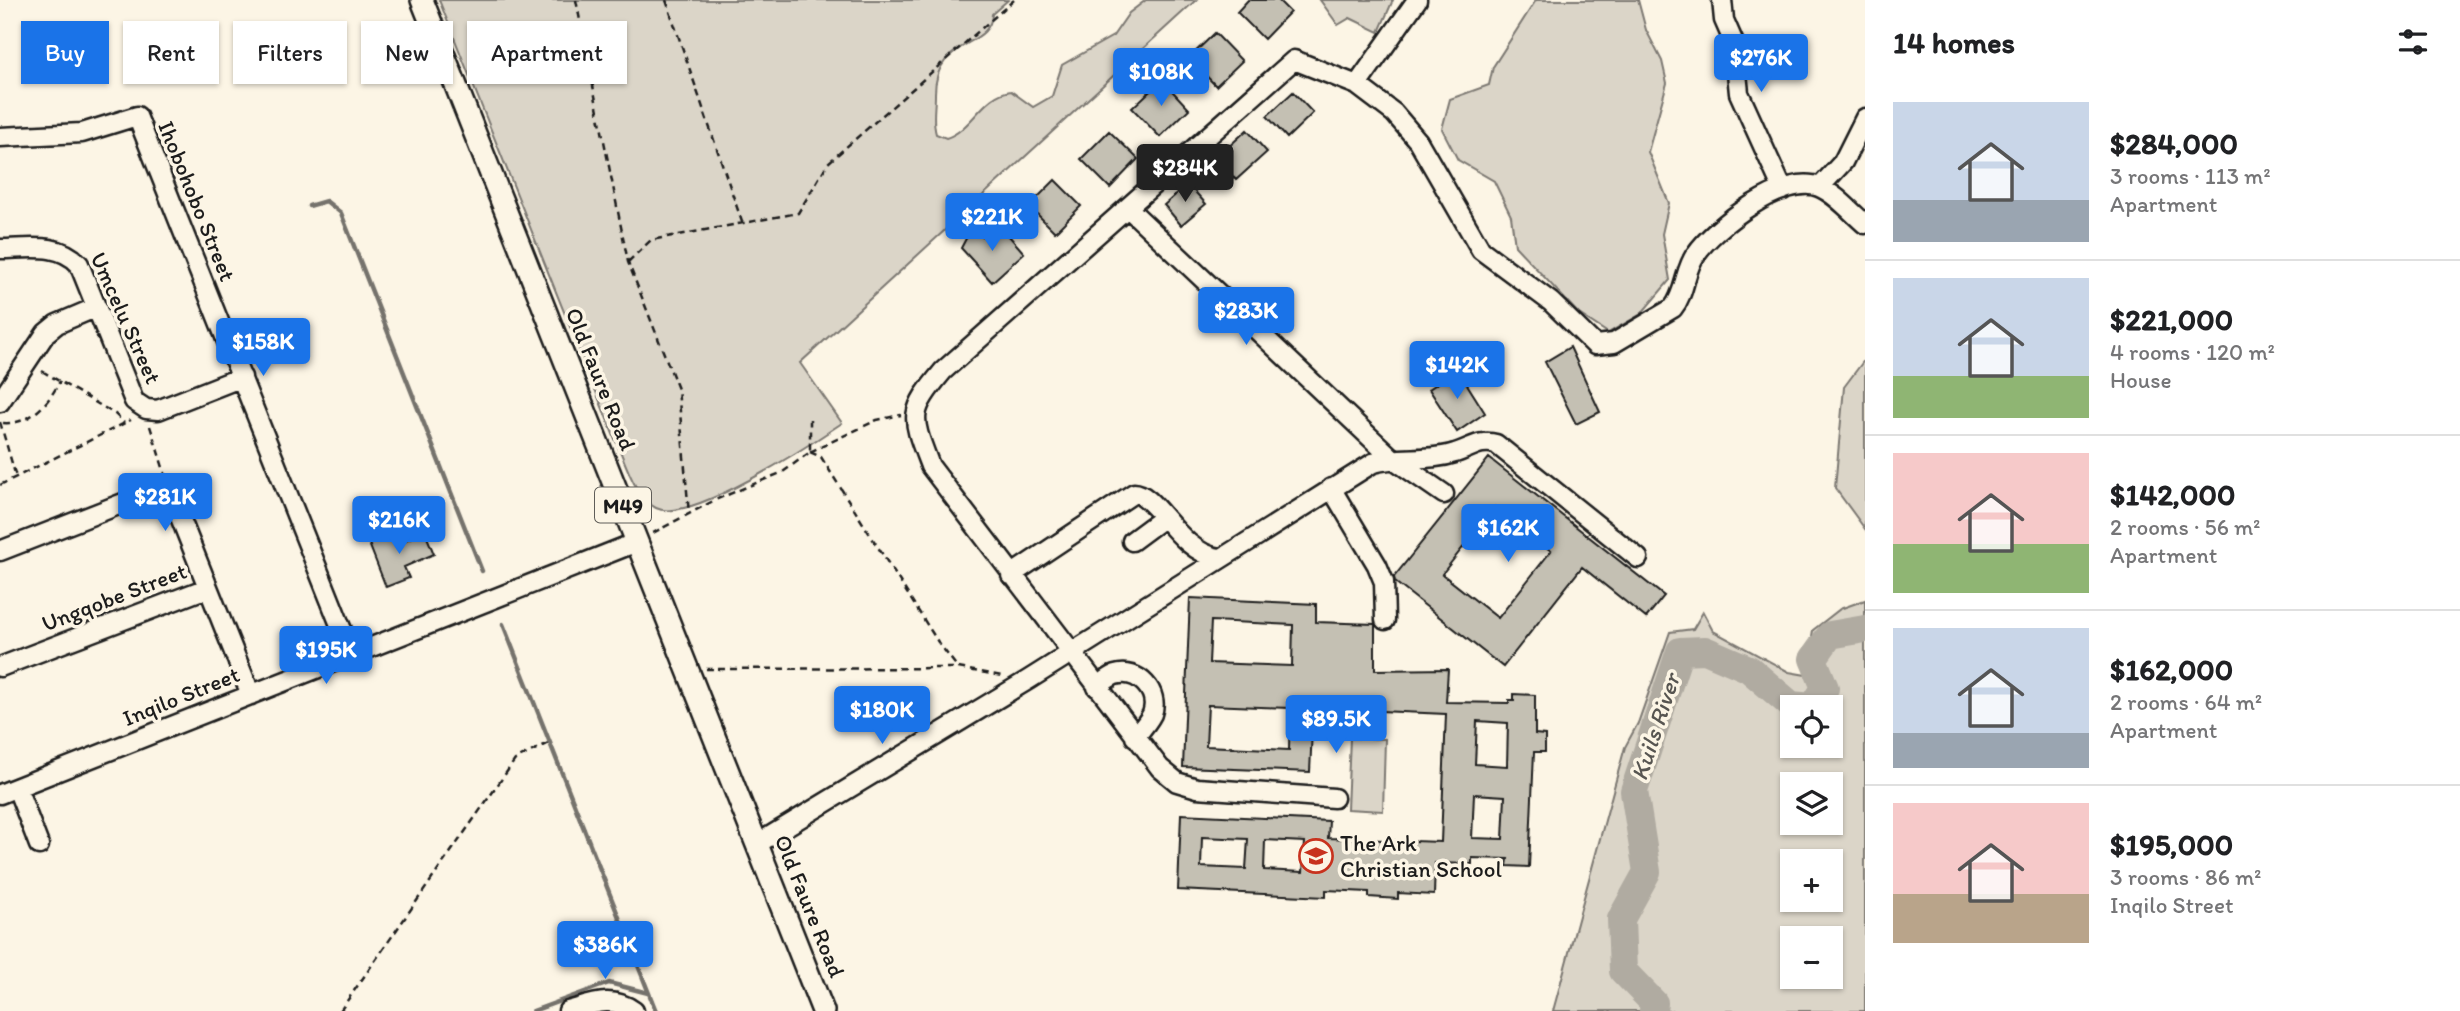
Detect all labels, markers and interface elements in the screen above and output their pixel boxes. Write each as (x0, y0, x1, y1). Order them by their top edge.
chip: Buy (21, 21, 109, 84)
chip: Rent (123, 21, 219, 84)
chip: Filters (233, 21, 347, 84)
chip: New (361, 21, 453, 84)
chip: Apartment (467, 21, 627, 84)
icon: filters (2394, 23, 2432, 61)
text: 14 homes (1893, 24, 2015, 61)
pin: $276K (1712, 34, 1810, 94)
text: $276K (1730, 43, 1792, 71)
pin: $108K (1112, 48, 1210, 108)
text: $108K (1129, 57, 1193, 85)
street label: Ihobohobo Street (152, 117, 242, 285)
text: $284,000 (2110, 125, 2238, 162)
icon: home (1949, 130, 2033, 214)
pin: $284K (1136, 144, 1234, 204)
text: $284K (1153, 153, 1217, 181)
text: 3 rooms · 113 m² (2110, 162, 2271, 190)
text: Apartment (2110, 190, 2217, 218)
pin: $221K (943, 194, 1041, 253)
text: $221K (961, 202, 1023, 230)
street label: Umcelu Street (84, 248, 168, 389)
pin: $283K (1197, 288, 1295, 347)
text: $283K (1214, 296, 1278, 324)
text: $221,000 (2110, 301, 2233, 338)
street label: Old Faure Road (560, 303, 642, 455)
icon: home (1949, 306, 2033, 390)
pin: $158K (214, 318, 312, 378)
text: $158K (232, 327, 294, 355)
text: 4 rooms · 120 m² (2110, 338, 2275, 366)
pin: $142K (1408, 342, 1506, 401)
text: $142K (1426, 350, 1488, 378)
text: House (2110, 366, 2172, 394)
pin: $281K (116, 474, 214, 533)
text: $142,000 (2110, 476, 2236, 513)
icon: home (1949, 481, 2033, 565)
text: $281K (134, 482, 196, 510)
road number: M49 (595, 488, 651, 522)
pin: $216K (350, 496, 448, 556)
pin: $162K (1459, 504, 1557, 564)
text: $216K (368, 505, 430, 533)
text: $162K (1477, 513, 1539, 541)
text: 2 rooms · 56 m² (2110, 513, 2261, 541)
text: Apartment (2110, 541, 2217, 569)
street label: Ungqobe Street (38, 557, 190, 637)
pin: $195K (277, 626, 375, 686)
text: $195K (295, 635, 357, 663)
text: $162,000 (2110, 651, 2233, 688)
icon: home (1949, 656, 2033, 740)
street label: Inqilo Street (118, 660, 244, 732)
water label: Kuils River (1624, 668, 1687, 784)
pin: $180K (833, 686, 931, 746)
text: 2 rooms · 64 m² (2110, 688, 2262, 716)
text: $180K (850, 695, 914, 723)
map controls (1780, 695, 1843, 989)
button: locate (1780, 695, 1843, 758)
pin: $89.5K (1279, 696, 1393, 755)
text: $89.5K (1302, 704, 1370, 732)
text: Apartment (2110, 716, 2217, 744)
button: layers (1780, 772, 1843, 835)
text: $195,000 (2110, 826, 2233, 863)
place label: The Ark Christian School (1340, 829, 1503, 883)
street label: Old Faure Road (769, 830, 851, 982)
icon: home (1949, 831, 2033, 915)
school or university icon: The Ark Christian School (1297, 837, 1335, 875)
button: + (1780, 849, 1843, 912)
text: 3 rooms · 86 m² (2110, 863, 2262, 891)
text: Inqilo Street (2110, 891, 2234, 919)
pin: $386K (556, 922, 654, 981)
button: − (1780, 926, 1843, 989)
text: $386K (573, 930, 637, 958)

